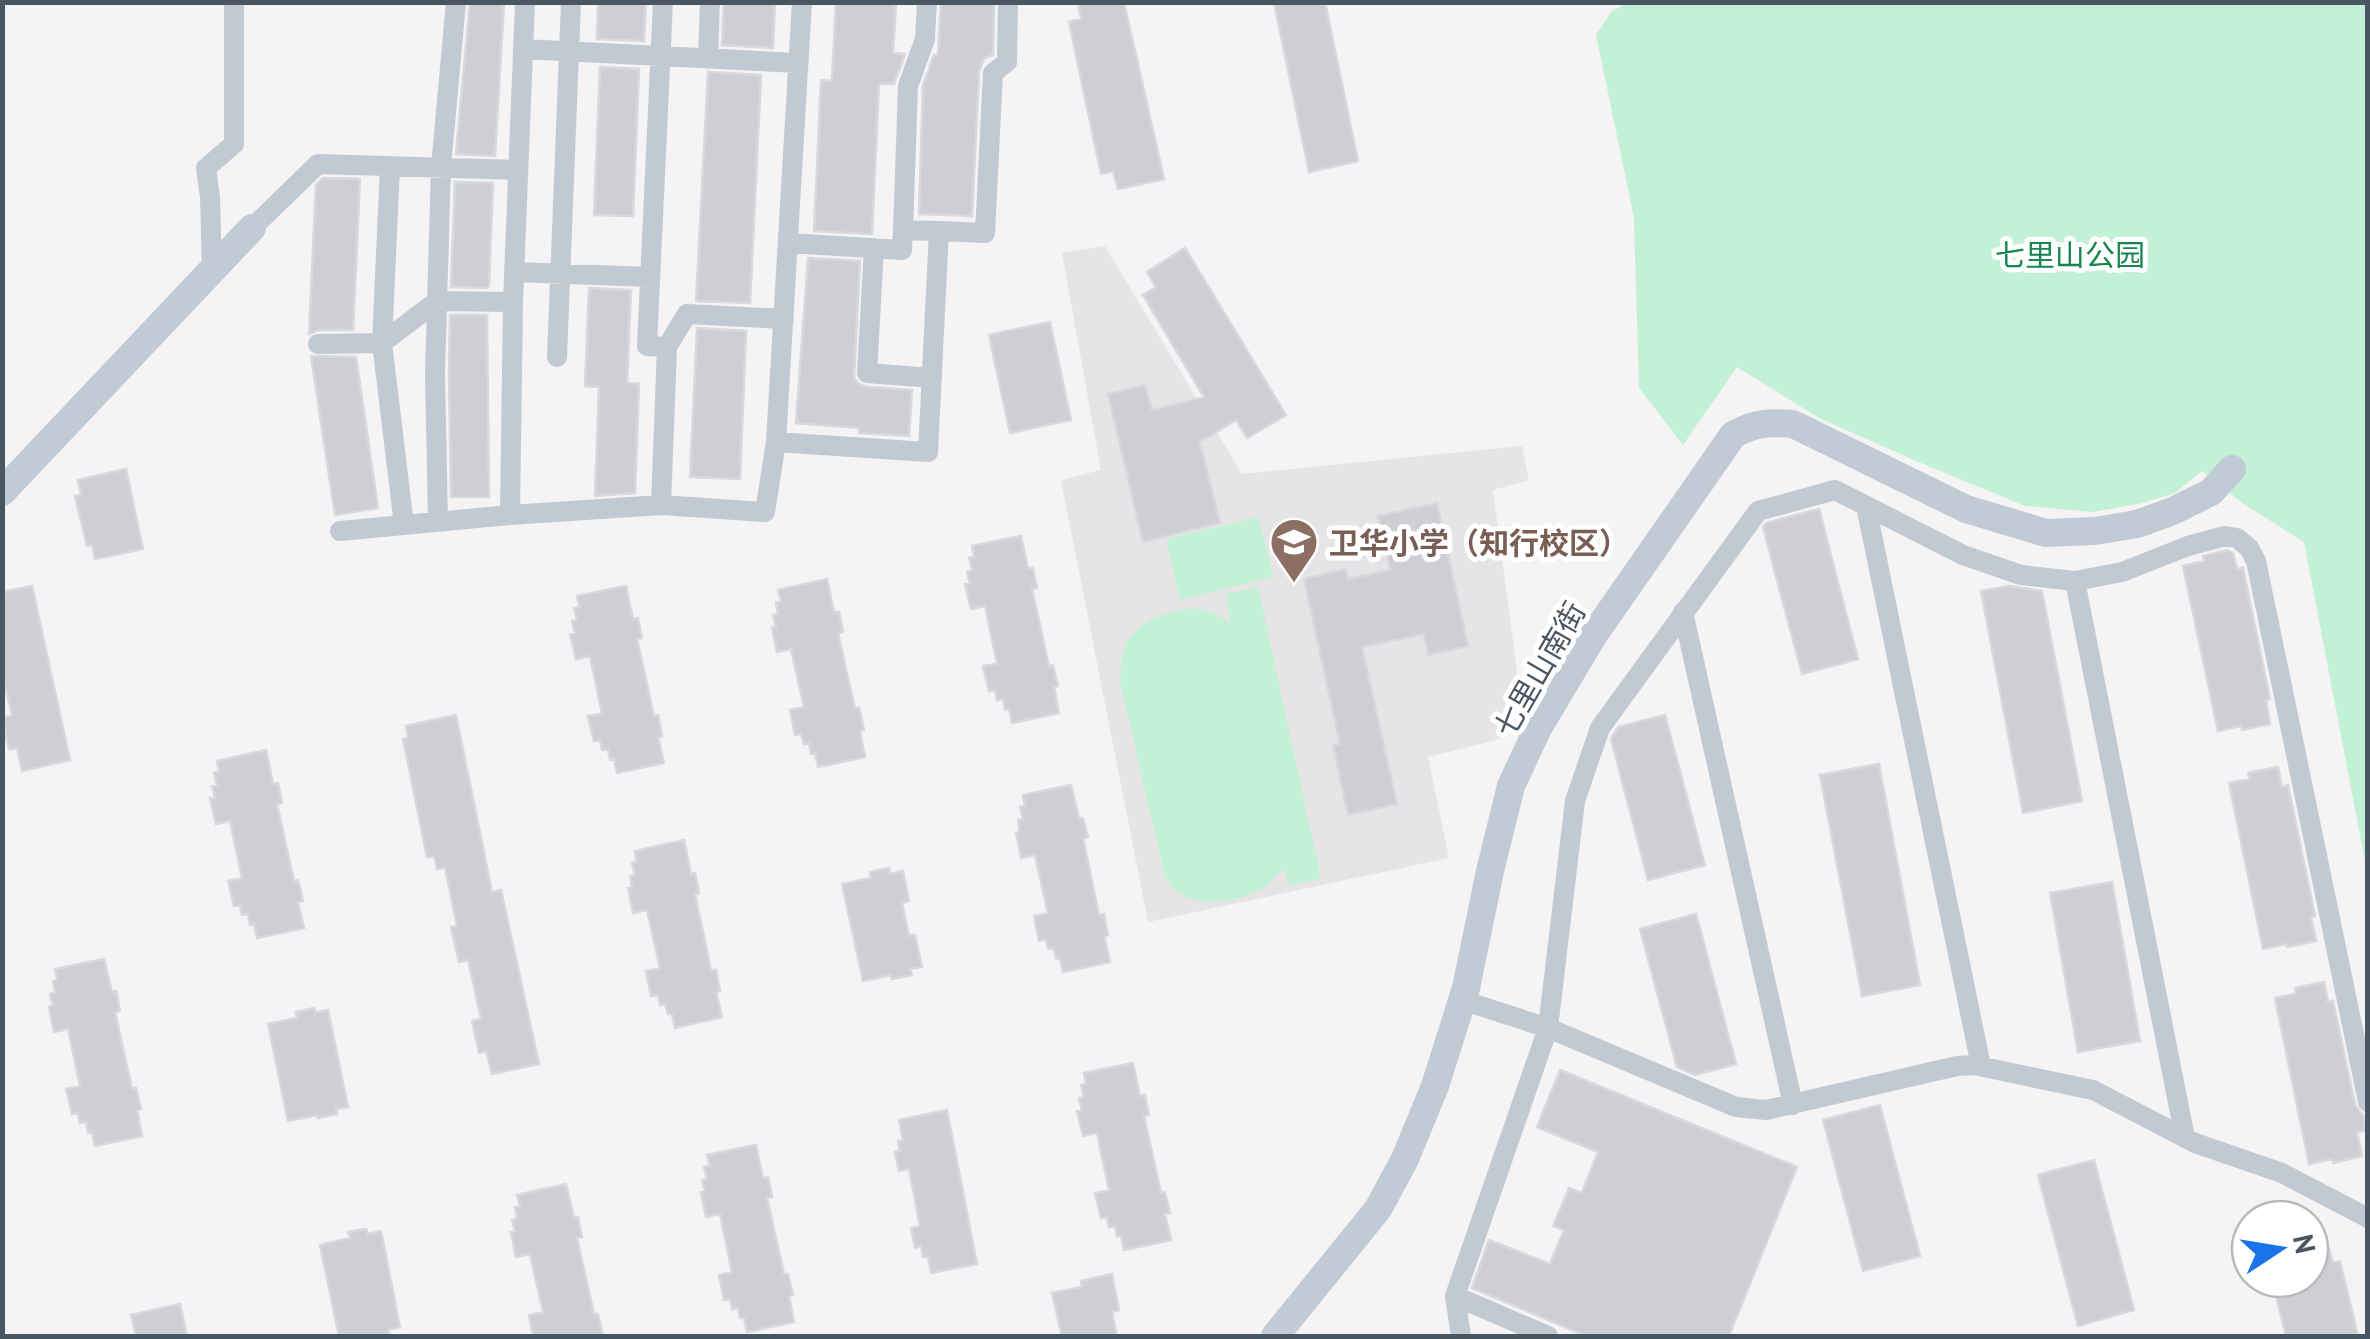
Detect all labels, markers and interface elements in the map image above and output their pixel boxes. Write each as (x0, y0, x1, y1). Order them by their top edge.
park label: 七里山公园 (1995, 235, 2145, 274)
school or university icon: 卫华小学（知行校区） (1268, 516, 1320, 584)
place label: 卫华小学（知行校区） (1329, 523, 1629, 562)
street label: 七里山南街 (1485, 594, 1593, 744)
north arrow (2230, 1199, 2330, 1299)
text: N (2285, 1231, 2325, 1257)

